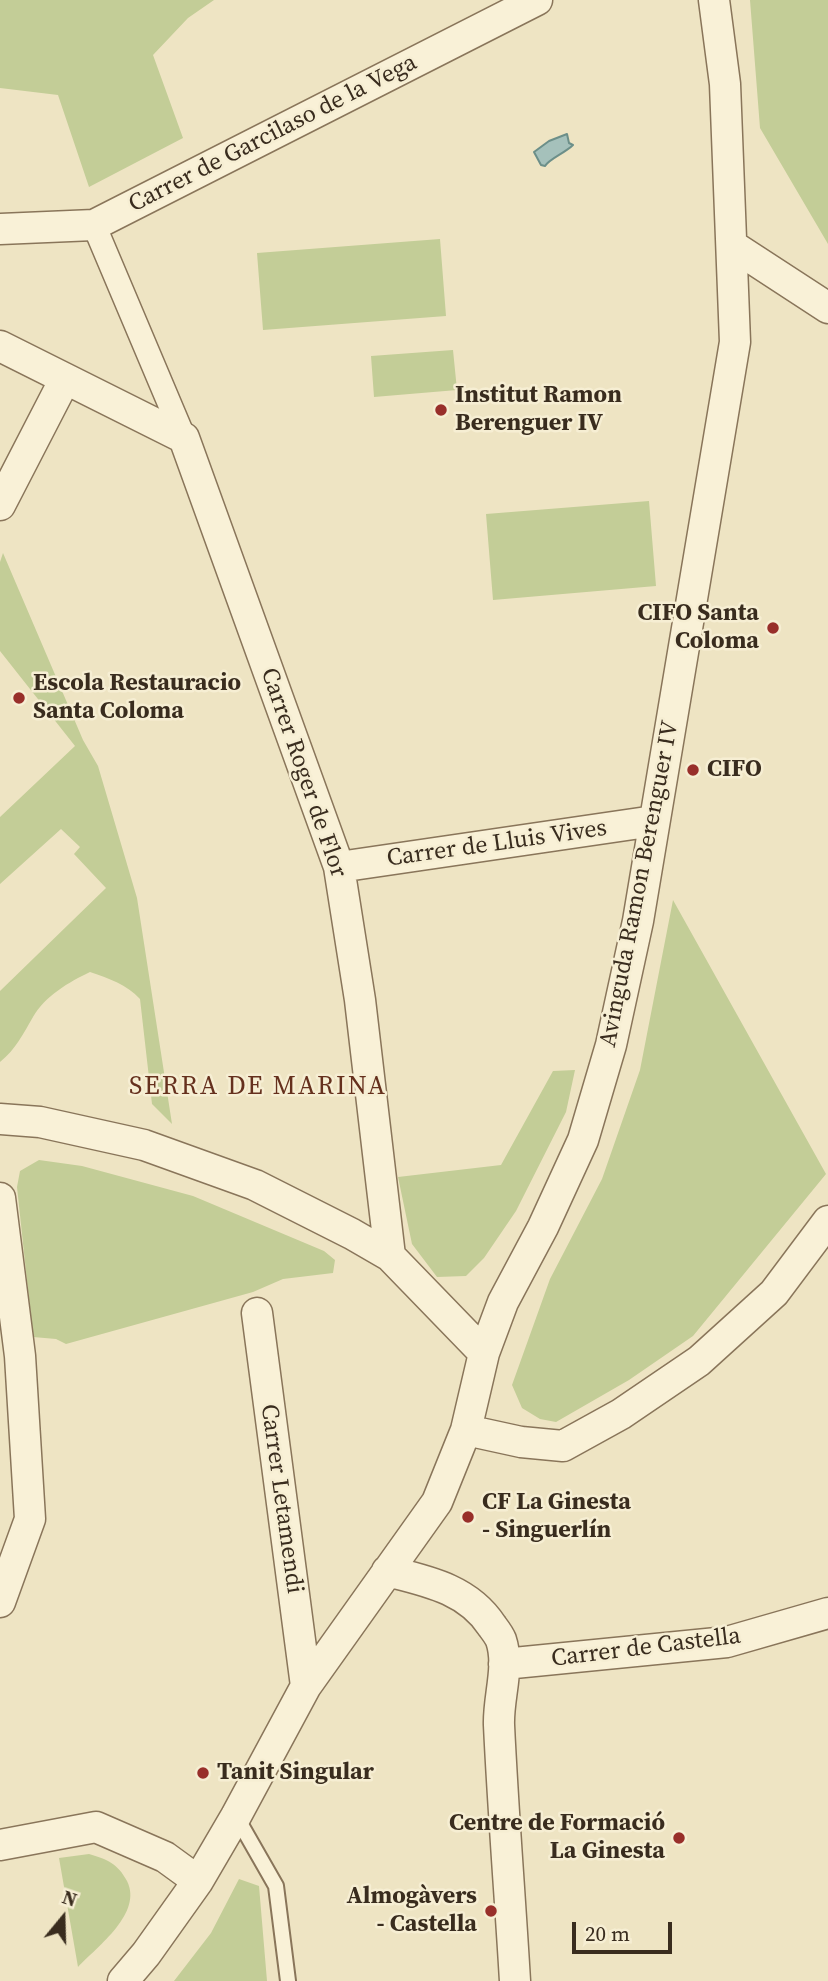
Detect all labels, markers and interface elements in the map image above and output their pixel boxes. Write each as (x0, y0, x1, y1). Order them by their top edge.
street label: Carrer de Garcilaso de la Vega (124, 49, 422, 219)
place label: Institut Ramon Berenguer IV (455, 382, 622, 438)
marker: Institut Ramon Berenguer IV (433, 402, 449, 418)
place label: CIFO Santa Coloma (637, 600, 759, 656)
marker: CIFO Santa Coloma (765, 620, 781, 636)
street label: Carrer Roger de Flor (254, 664, 352, 882)
place label: Escola Restauracio Santa Coloma (33, 670, 241, 726)
marker: Escola Restauracio Santa Coloma (11, 690, 27, 706)
street label: Avinguda Ramon Berenguer IV (594, 718, 686, 1050)
place label: CIFO (707, 756, 762, 784)
marker: CIFO (685, 762, 701, 778)
street label: Carrer de Lluis Vives (385, 814, 609, 874)
district label: SERRA DE MARINA (131, 1071, 385, 1103)
street label: Carrer Letamendi (253, 1402, 309, 1596)
place label: CF La Ginesta - Singuerlín (482, 1489, 631, 1545)
marker: CF La Ginesta - Singuerlín (460, 1509, 476, 1525)
street label: Carrer de Castella (550, 1622, 742, 1674)
place label: Tanit Singular (217, 1759, 374, 1787)
marker: Tanit Singular (195, 1765, 211, 1781)
place label: Centre de Formació La Ginesta (449, 1810, 665, 1866)
marker: Centre de Formació La Ginesta (671, 1830, 687, 1846)
north arrow (28, 1883, 98, 1953)
place label: Almogàvers - Castella (346, 1883, 477, 1939)
text: N (59, 1884, 81, 1913)
marker: Almogàvers - Castella (483, 1903, 499, 1919)
scale bar (576, 1908, 676, 1952)
text: 20 m (585, 1919, 630, 1948)

